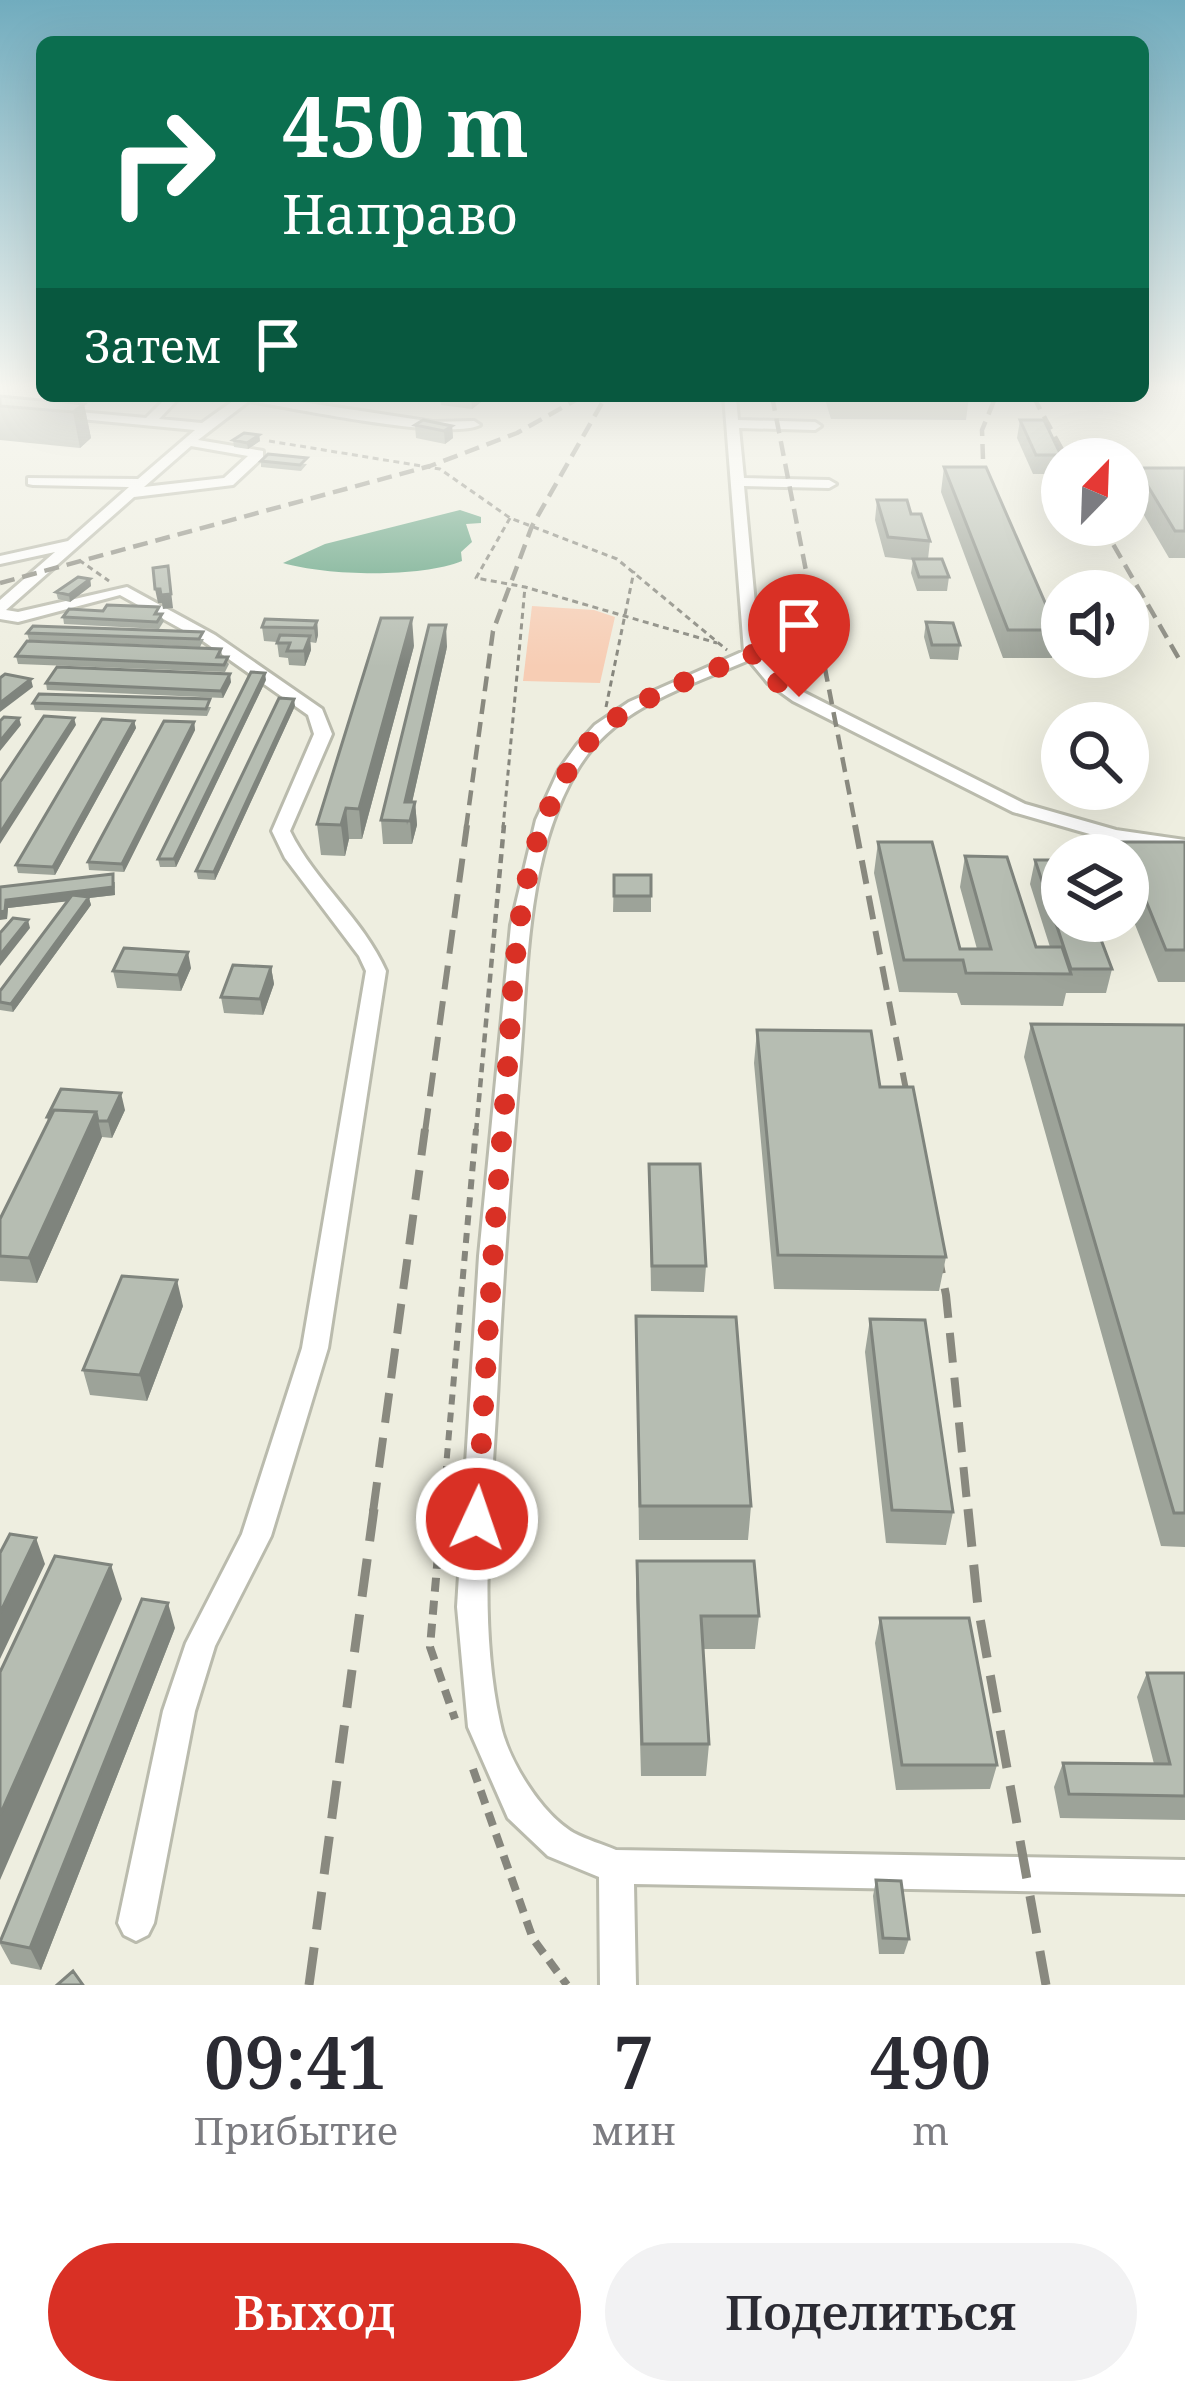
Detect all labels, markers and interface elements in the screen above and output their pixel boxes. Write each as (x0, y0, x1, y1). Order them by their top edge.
text: 450 m (282, 67, 529, 182)
icon: right (84, 84, 240, 240)
text: Направо (282, 176, 518, 250)
icon: arrive (245, 312, 311, 378)
text: Затем (84, 315, 221, 376)
north arrow (1041, 438, 1149, 546)
map controls (1041, 438, 1149, 942)
button: sound (1041, 570, 1149, 678)
pin (748, 574, 850, 697)
icon: arrive (766, 592, 832, 658)
button: search (1041, 702, 1149, 810)
button: layers (1041, 834, 1149, 942)
position arrow (414, 1456, 540, 1582)
text: 09:41 (204, 2012, 388, 2110)
text: 7 (614, 2012, 654, 2110)
text: 490 (870, 2012, 991, 2110)
text: Прибытие (194, 2103, 398, 2156)
text: мин (592, 2103, 676, 2156)
text: m (912, 2103, 949, 2156)
button: Выход (48, 2243, 581, 2381)
button: Поделиться (605, 2243, 1137, 2381)

